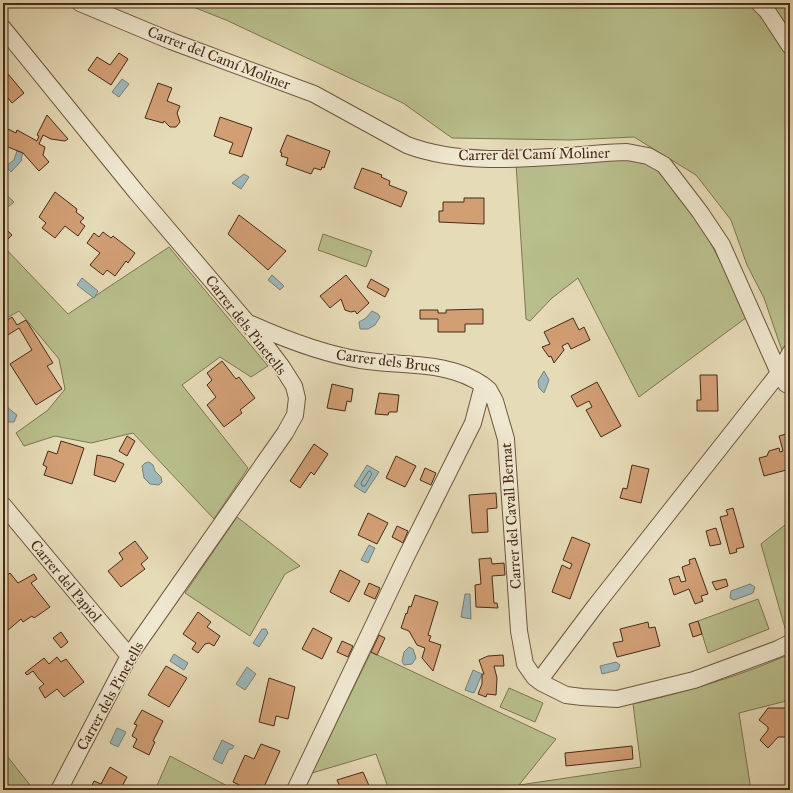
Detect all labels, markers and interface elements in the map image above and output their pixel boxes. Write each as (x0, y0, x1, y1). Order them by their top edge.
street label: Carrer del Camí Moliner (145, 22, 293, 94)
street label: Carrer del Camí Moliner (458, 144, 610, 164)
street label: Carrer dels Pinetells (201, 272, 291, 378)
street label: Carrer dels Brucs (335, 346, 441, 376)
street label: Carrer del Cavall Bernat (497, 442, 525, 590)
street label: Carrer del Papiol (26, 536, 106, 626)
street label: Carrer dels Pinetells (73, 638, 147, 754)

